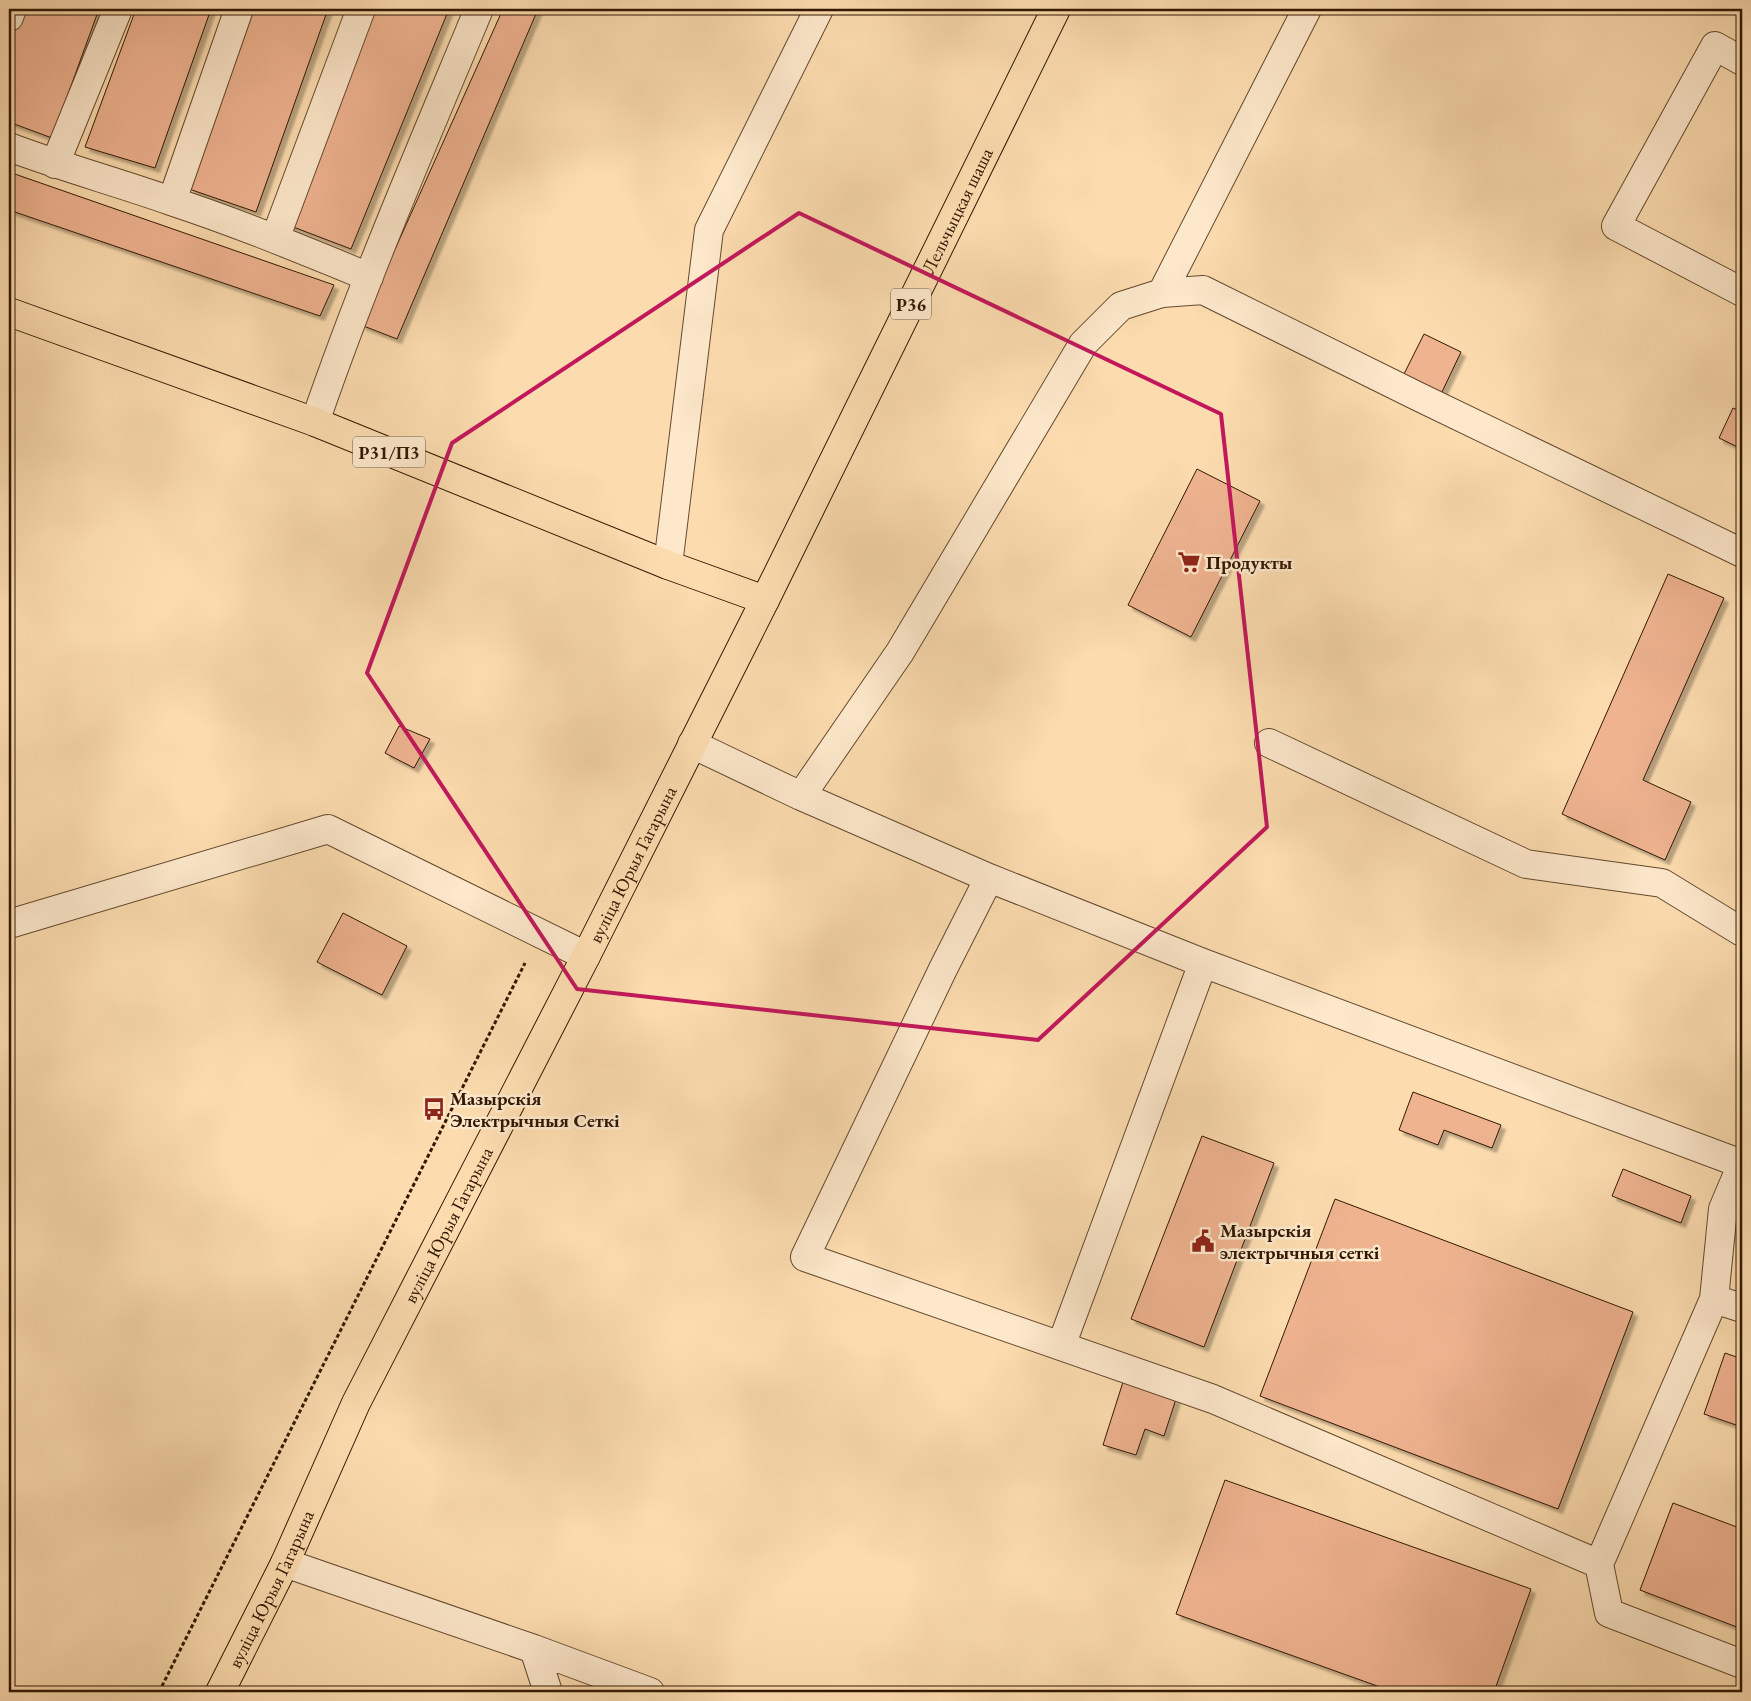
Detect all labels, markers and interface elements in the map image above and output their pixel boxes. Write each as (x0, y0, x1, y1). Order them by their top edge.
street label: Лельчыцкая шаша (915, 143, 999, 277)
road number: Р36 (891, 288, 931, 320)
road number: Р31/П3 (353, 437, 425, 468)
supermarket icon: Продукты (1176, 549, 1202, 575)
place label: Продукты (1206, 550, 1293, 575)
street label: вуліца Юрыя Гагарына (582, 781, 682, 947)
place label: Мазырскія Электрычныя Сеткі (450, 1086, 620, 1133)
bus stop icon: Мазырскія Электрычныя Сеткі (421, 1096, 447, 1122)
street label: вуліца Юрыя Гагарына (397, 1142, 499, 1307)
place label: Мазырскія электрычныя сеткі (1220, 1218, 1380, 1265)
public building icon: Мазырскія электрычныя сеткі (1190, 1228, 1216, 1254)
street label: вуліца Юрыя Гагарына (222, 1506, 320, 1672)

